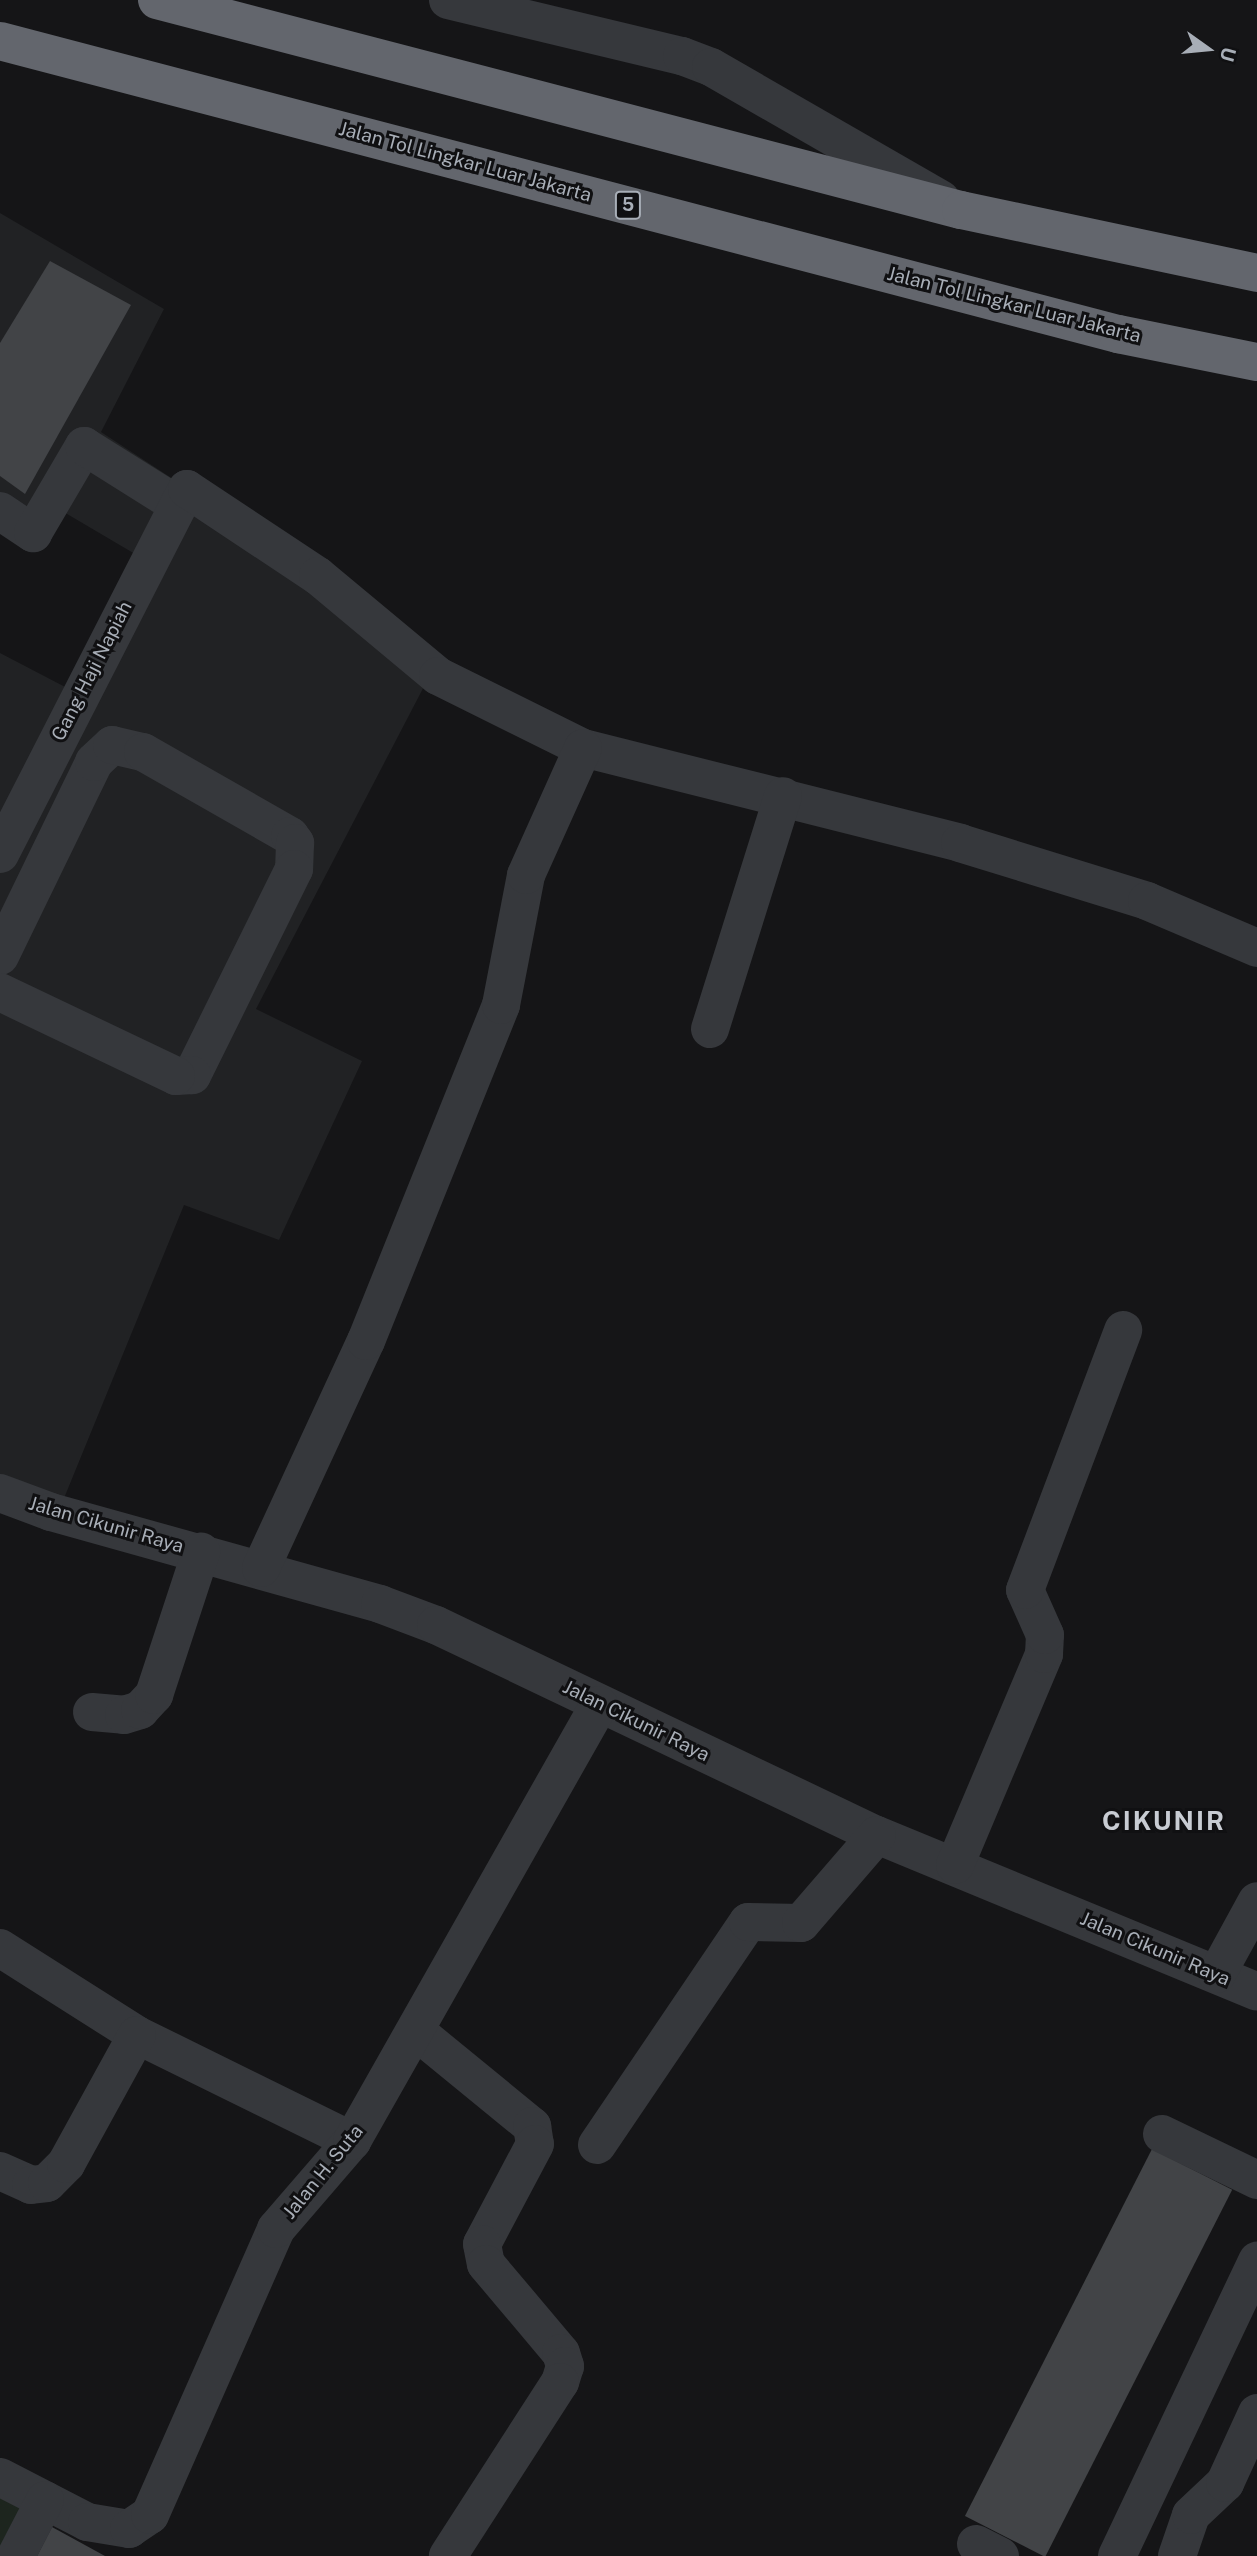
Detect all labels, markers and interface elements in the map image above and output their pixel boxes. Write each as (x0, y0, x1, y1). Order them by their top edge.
north arrow (1173, 14, 1243, 84)
text: U (1216, 45, 1241, 64)
street label: Jalan Tol Lingkar Luar Jakarta (336, 117, 594, 207)
road number: 5 (614, 190, 642, 220)
street label: Jalan Tol Lingkar Luar Jakarta (885, 262, 1143, 348)
street label: Gang Haji Napiah (47, 597, 137, 745)
street label: Jalan Cikunir Raya (26, 1492, 186, 1558)
street label: Jalan Cikunir Raya (559, 1676, 713, 1766)
district label: CIKUNIR (1103, 1805, 1225, 1837)
street label: Jalan Cikunir Raya (1077, 1907, 1233, 1991)
street label: Jalan H. Suta (278, 2120, 368, 2224)

